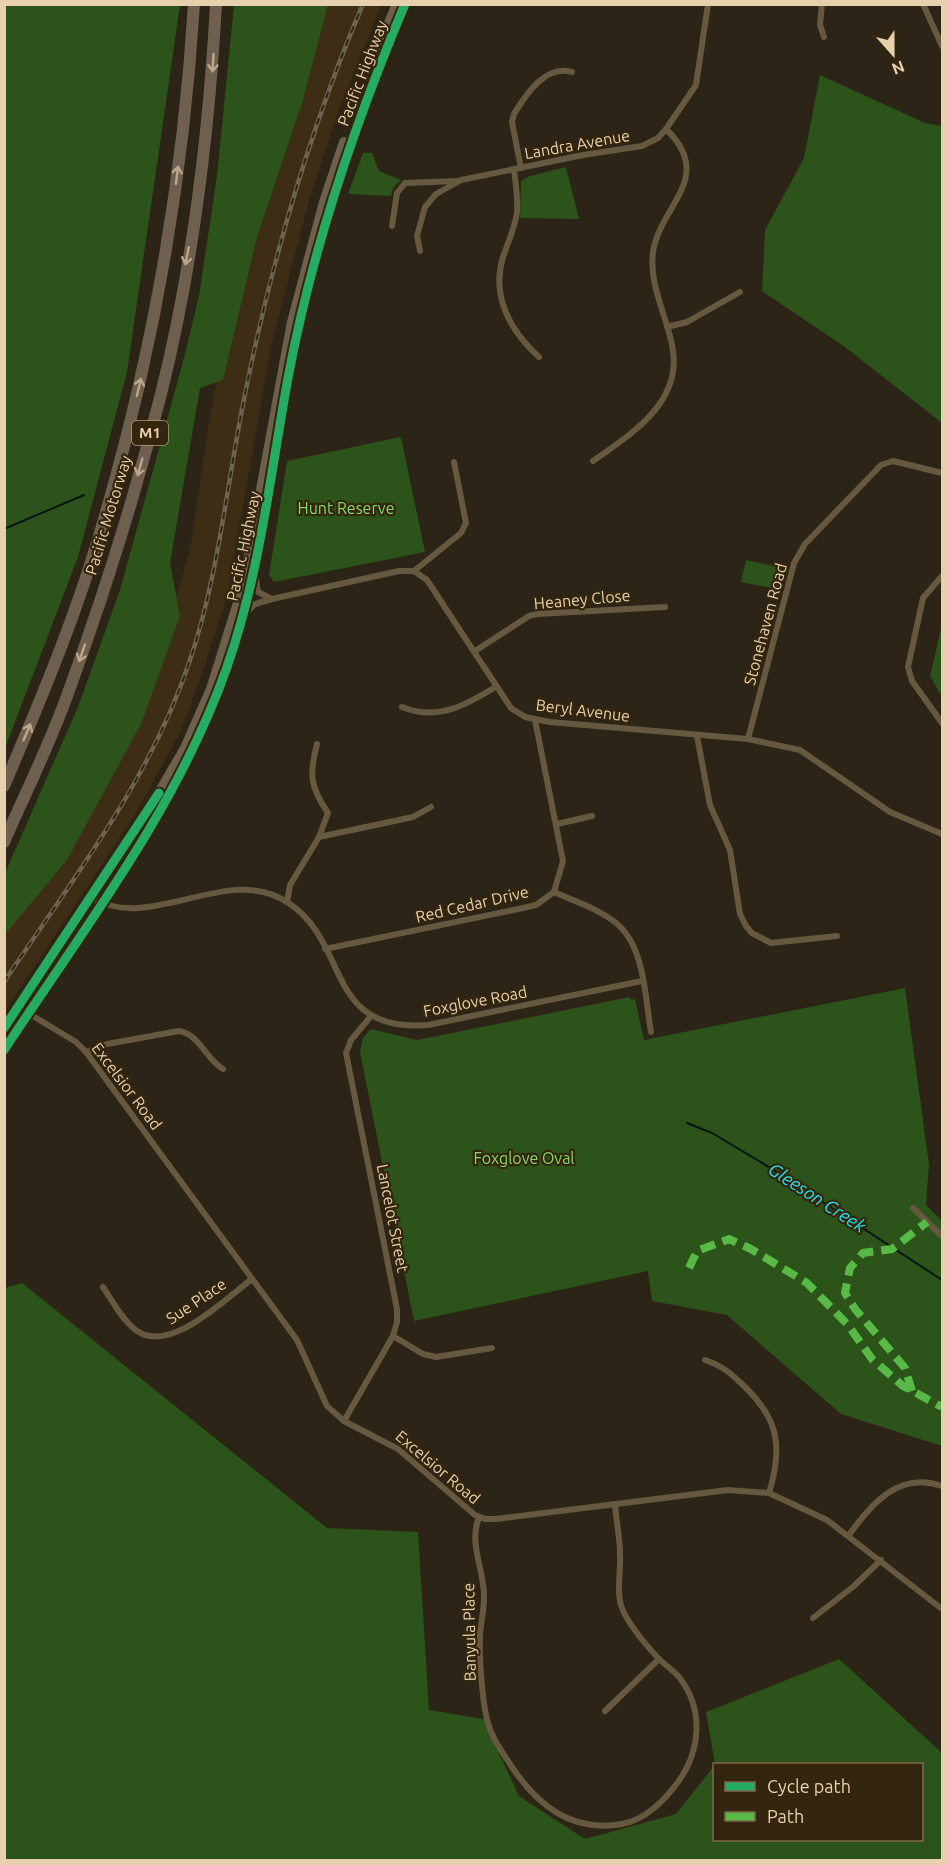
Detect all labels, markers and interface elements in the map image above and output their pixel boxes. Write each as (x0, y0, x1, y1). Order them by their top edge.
street label: Pacific Highway (334, 17, 391, 128)
north arrow (863, 24, 923, 84)
one-way arrow (207, 52, 218, 72)
text: N (890, 57, 907, 79)
street label: Landra Avenue (523, 126, 631, 162)
one-way arrow (172, 166, 183, 185)
one-way arrow (181, 246, 192, 265)
one-way arrow (133, 378, 145, 397)
road number: M1 (132, 421, 168, 445)
street label: Pacific Motorway (81, 453, 135, 577)
one-way arrow (134, 457, 145, 476)
street label: Pacific Highway (223, 489, 263, 603)
park label: Hunt Reserve (298, 499, 394, 517)
street label: Stonehaven Road (740, 561, 790, 687)
street label: Heaney Close (533, 586, 631, 612)
one-way arrow (75, 643, 86, 662)
street label: Beryl Avenue (535, 695, 631, 725)
one-way arrow (22, 724, 33, 742)
street label: Red Cedar Drive (414, 882, 530, 926)
street label: Foxglove Road (422, 982, 528, 1020)
street label: Excelsior Road (88, 1039, 166, 1133)
park label: Foxglove Oval (473, 1149, 575, 1167)
water label: Gleeson Creek (765, 1158, 871, 1236)
street label: Lancelot Street (374, 1162, 412, 1274)
street label: Sue Place (163, 1274, 229, 1328)
street label: Excelsior Road (392, 1427, 484, 1507)
street label: Banyula Place (459, 1583, 479, 1681)
legend (713, 1763, 923, 1841)
text: Cycle path (767, 1776, 851, 1796)
text: Path (767, 1806, 804, 1826)

